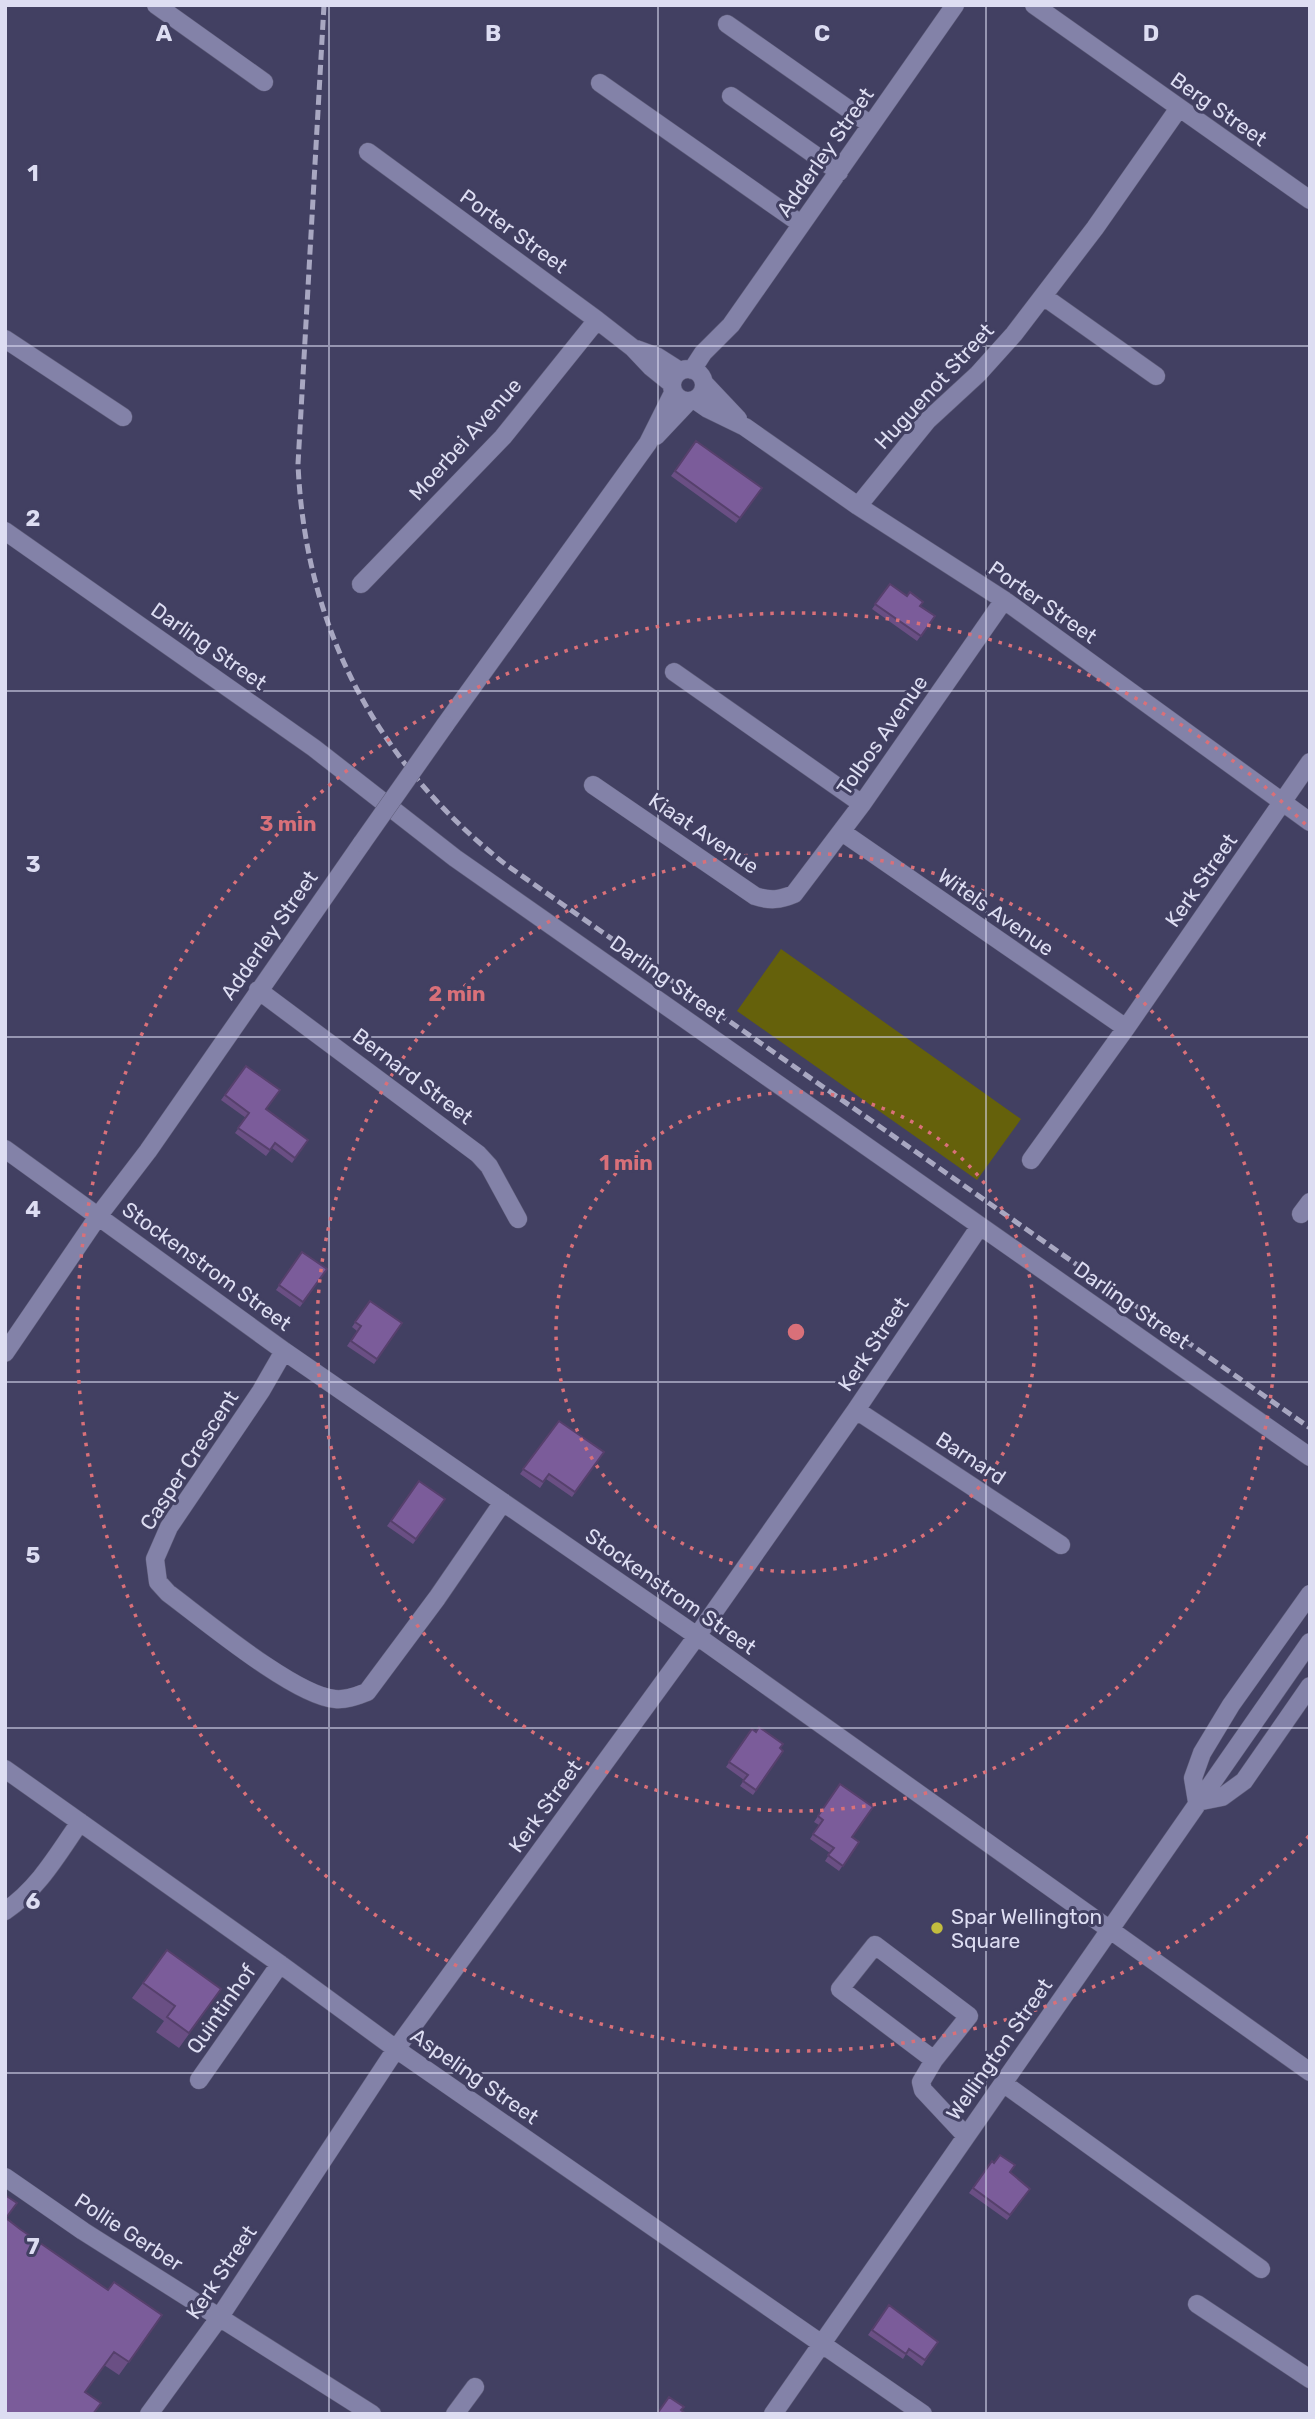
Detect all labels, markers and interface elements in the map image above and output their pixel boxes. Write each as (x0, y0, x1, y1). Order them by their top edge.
text: A (156, 19, 173, 47)
text: B (485, 19, 501, 47)
text: C (814, 19, 830, 47)
text: D (1143, 19, 1159, 47)
street label: Berg Street (1166, 67, 1272, 151)
street label: Adderley Street (771, 83, 879, 221)
text: 1 (27, 159, 39, 187)
street label: Porter Street (455, 184, 573, 278)
street label: Huguenot Street (869, 318, 999, 454)
street label: Moerbei Avenue (404, 373, 526, 505)
text: 2 (26, 504, 40, 532)
street label: Porter Street (984, 555, 1102, 649)
street label: Darling Street (146, 597, 272, 695)
street label: Tolbos Avenue (831, 670, 933, 800)
street label: Kiaat Avenue (644, 787, 764, 879)
text: 3 min (259, 811, 317, 836)
street label: Kerk Street (1160, 829, 1242, 931)
text: 3 (25, 850, 41, 878)
street label: Witels Avenue (933, 863, 1059, 961)
street label: Adderley Street (215, 866, 323, 1004)
street label: Darling Street (605, 930, 731, 1028)
text: 2 min (429, 981, 485, 1006)
street label: Bernard Street (348, 1023, 478, 1129)
text: 1 min (599, 1150, 653, 1175)
text: 4 (25, 1195, 41, 1223)
street label: Stockenstrom Street (118, 1196, 296, 1336)
street label: Darling Street (1069, 1256, 1195, 1354)
street label: Kerk Street (832, 1292, 914, 1396)
centre of rings (784, 1320, 808, 1344)
street label: Casper Crescent (135, 1385, 243, 1535)
street label: Barnard (931, 1426, 1011, 1490)
street label: Stockenstrom Street (581, 1523, 761, 1659)
text: 5 (26, 1541, 41, 1569)
street label: Kerk Street (503, 1755, 587, 1857)
text: 6 (26, 1887, 41, 1915)
place label: Spar Wellington Square (951, 1904, 1102, 1953)
marker: Spar Wellington Square (929, 1920, 945, 1936)
street label: Quintinhof (181, 1960, 261, 2058)
street label: Wellington Street (941, 1973, 1057, 2125)
street label: Aspeling Street (406, 2023, 544, 2129)
street label: Pollie Gerber (70, 2188, 188, 2276)
street label: Kerk Street (180, 2220, 262, 2324)
text: 7 (26, 2232, 40, 2260)

